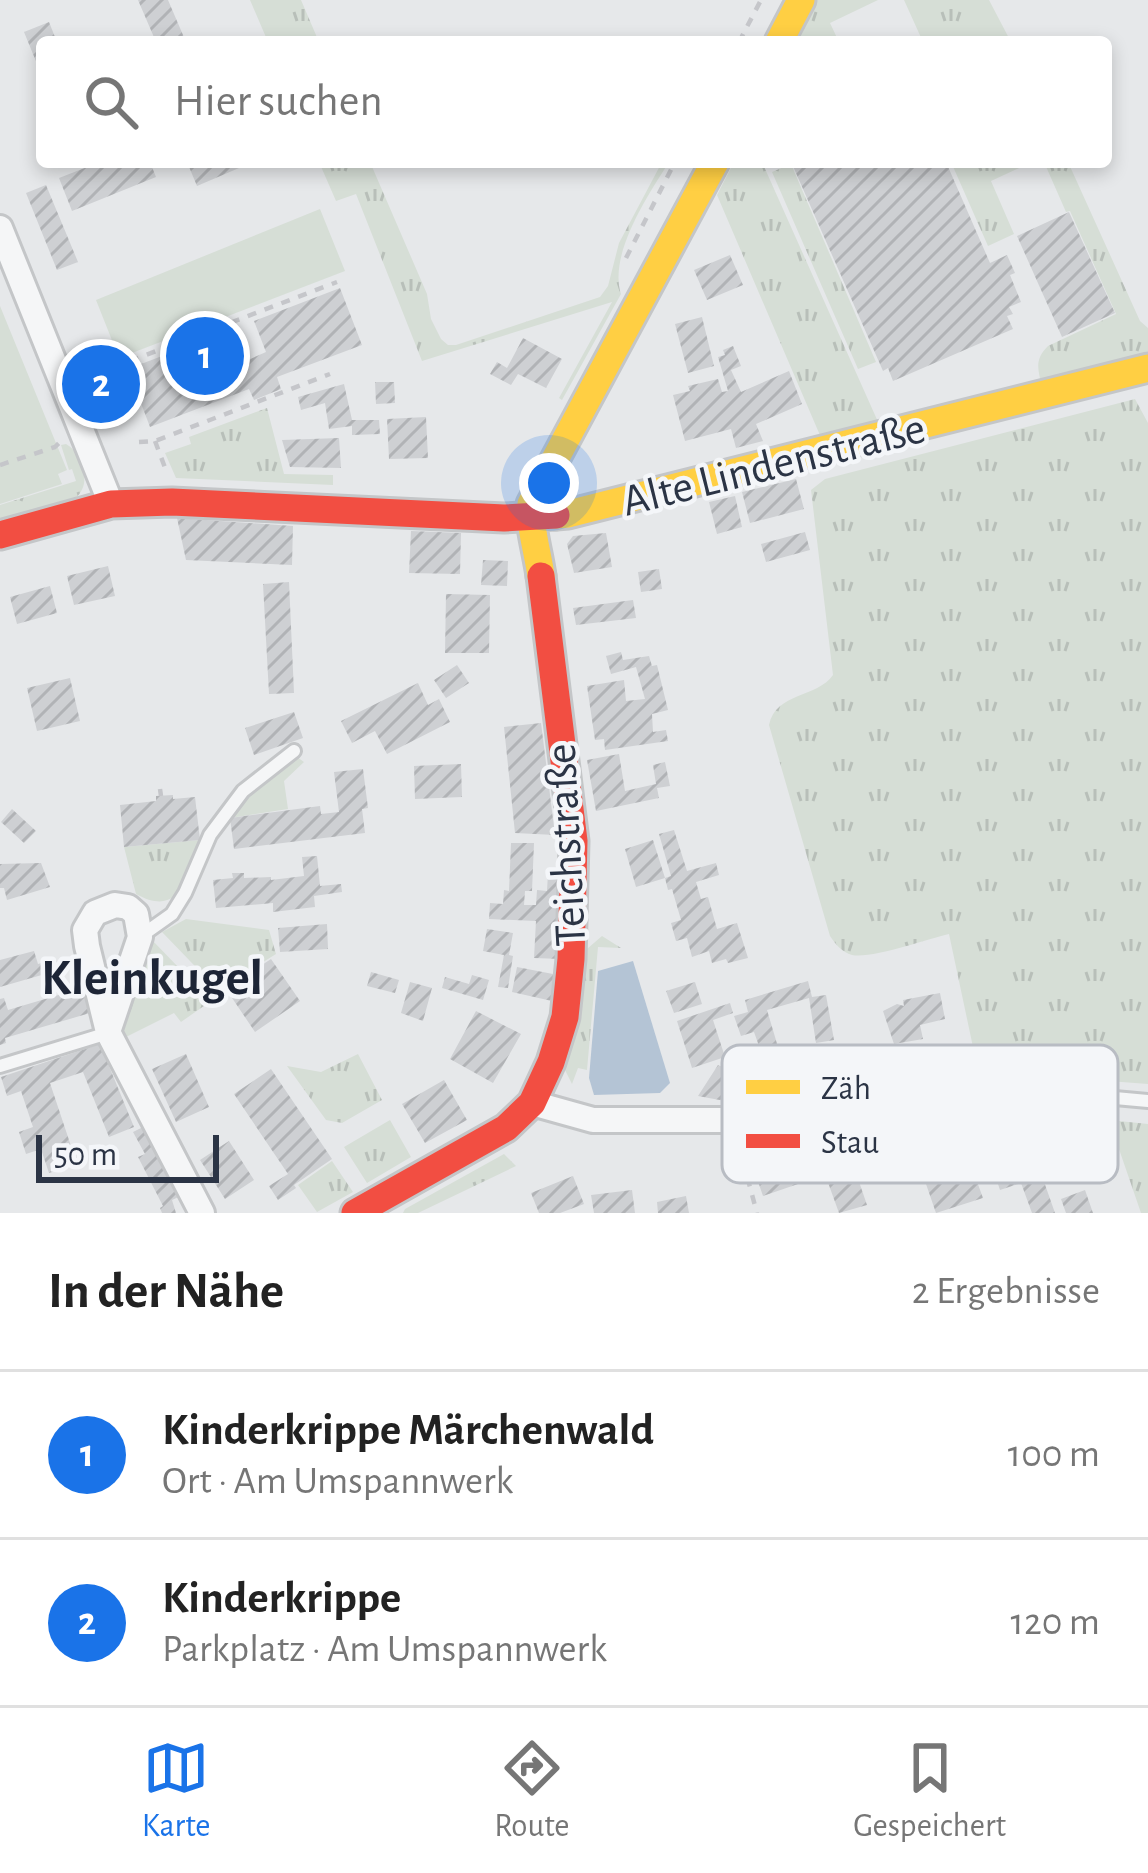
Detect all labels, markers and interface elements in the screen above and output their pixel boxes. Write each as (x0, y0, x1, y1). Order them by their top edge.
search box (36, 36, 1112, 168)
icon: search (78, 69, 144, 135)
text: Hier suchen (174, 79, 383, 124)
pin: 1 (166, 311, 244, 401)
pin: 2 (62, 339, 140, 429)
street label: Alte Lindenstraße (617, 406, 930, 525)
your location (519, 453, 579, 513)
street label: Teichstraße (539, 742, 594, 947)
district label: Kleinkugel (41, 953, 263, 1004)
legend (722, 1045, 1118, 1183)
text: Zäh (821, 1073, 871, 1106)
text: Stau (821, 1127, 879, 1160)
scale bar (36, 1129, 219, 1182)
text: 50 m (54, 1139, 117, 1172)
text: In der Nähe (48, 1266, 284, 1317)
text: 2 Ergebnisse (912, 1272, 1100, 1311)
text: Kinderkrippe Märchenwald (162, 1408, 654, 1453)
text: 1 (80, 1435, 94, 1474)
text: 100 m (1008, 1435, 1100, 1474)
text: Ort · Am Umspannwerk (162, 1462, 513, 1501)
text: Kinderkrippe (162, 1576, 401, 1621)
text: 2 (78, 1603, 96, 1642)
text: 120 m (1011, 1603, 1100, 1642)
text: Parkplatz · Am Umspannwerk (162, 1630, 607, 1669)
tab: Karte (142, 1735, 210, 1847)
tab: Route (494, 1735, 570, 1847)
tab: Gespeichert (853, 1735, 1006, 1847)

